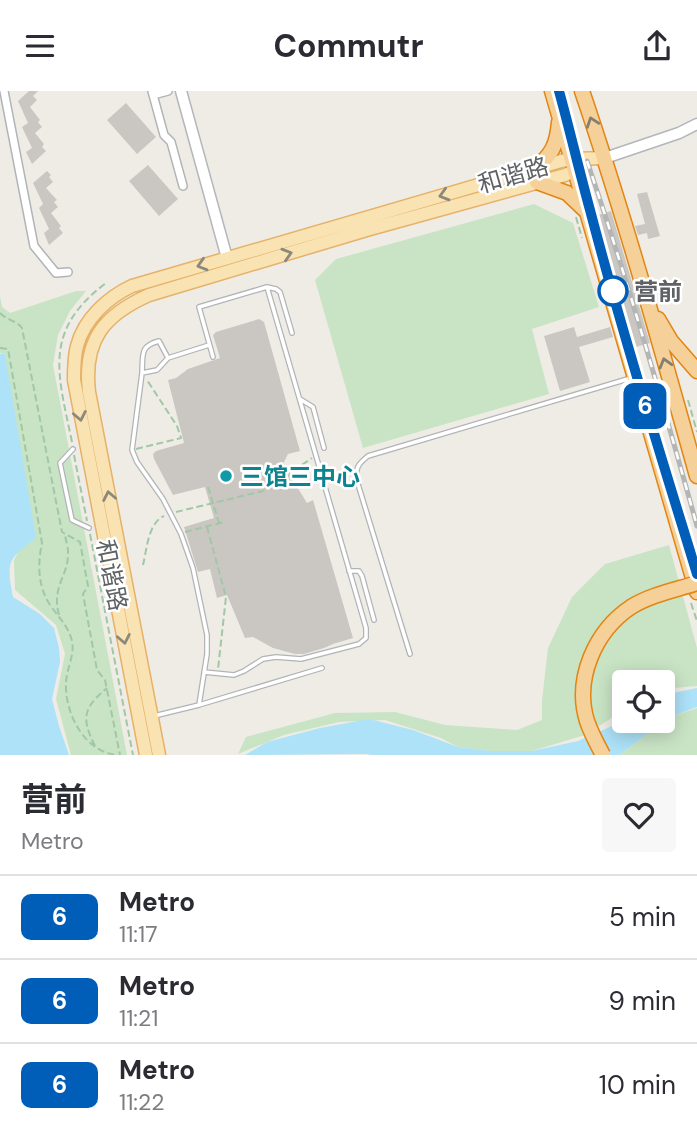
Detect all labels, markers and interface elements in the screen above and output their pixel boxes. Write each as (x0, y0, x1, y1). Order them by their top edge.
text: Commutr (273, 25, 424, 67)
icon: menu (21, 27, 59, 65)
icon: share (638, 27, 676, 65)
one-way arrow (586, 116, 601, 128)
street label: 和谐路 (474, 150, 552, 200)
one-way arrow (438, 187, 450, 202)
one-way arrow (281, 247, 293, 262)
one-way arrow (196, 257, 208, 272)
marker: 营前 (598, 276, 628, 306)
place label: 营前 (634, 276, 682, 307)
one-way arrow (659, 357, 674, 369)
line badge: 6 (622, 383, 668, 429)
text: 6 (637, 390, 653, 421)
one-way arrow (72, 410, 87, 422)
place label: 三馆三中心 (240, 461, 360, 492)
marker: 三馆三中心 (218, 468, 234, 484)
one-way arrow (102, 490, 117, 502)
street label: 和谐路 (90, 537, 134, 613)
one-way arrow (116, 633, 131, 645)
map controls (612, 670, 675, 733)
button: locate (612, 670, 675, 733)
text: 营前 (21, 778, 87, 821)
button: heart (602, 778, 676, 852)
text: Metro (21, 826, 84, 856)
text: Metro (119, 885, 195, 919)
text: 5 min (609, 900, 676, 934)
text: 6 (52, 901, 67, 932)
text: 11:17 (119, 919, 157, 949)
text: Metro (119, 969, 195, 1003)
text: 9 min (608, 984, 676, 1018)
text: 6 (52, 985, 67, 1016)
text: 11:21 (119, 1003, 158, 1033)
text: Metro (119, 1053, 195, 1087)
text: 10 min (599, 1068, 676, 1102)
text: 6 (52, 1069, 67, 1100)
text: 11:22 (119, 1087, 165, 1117)

